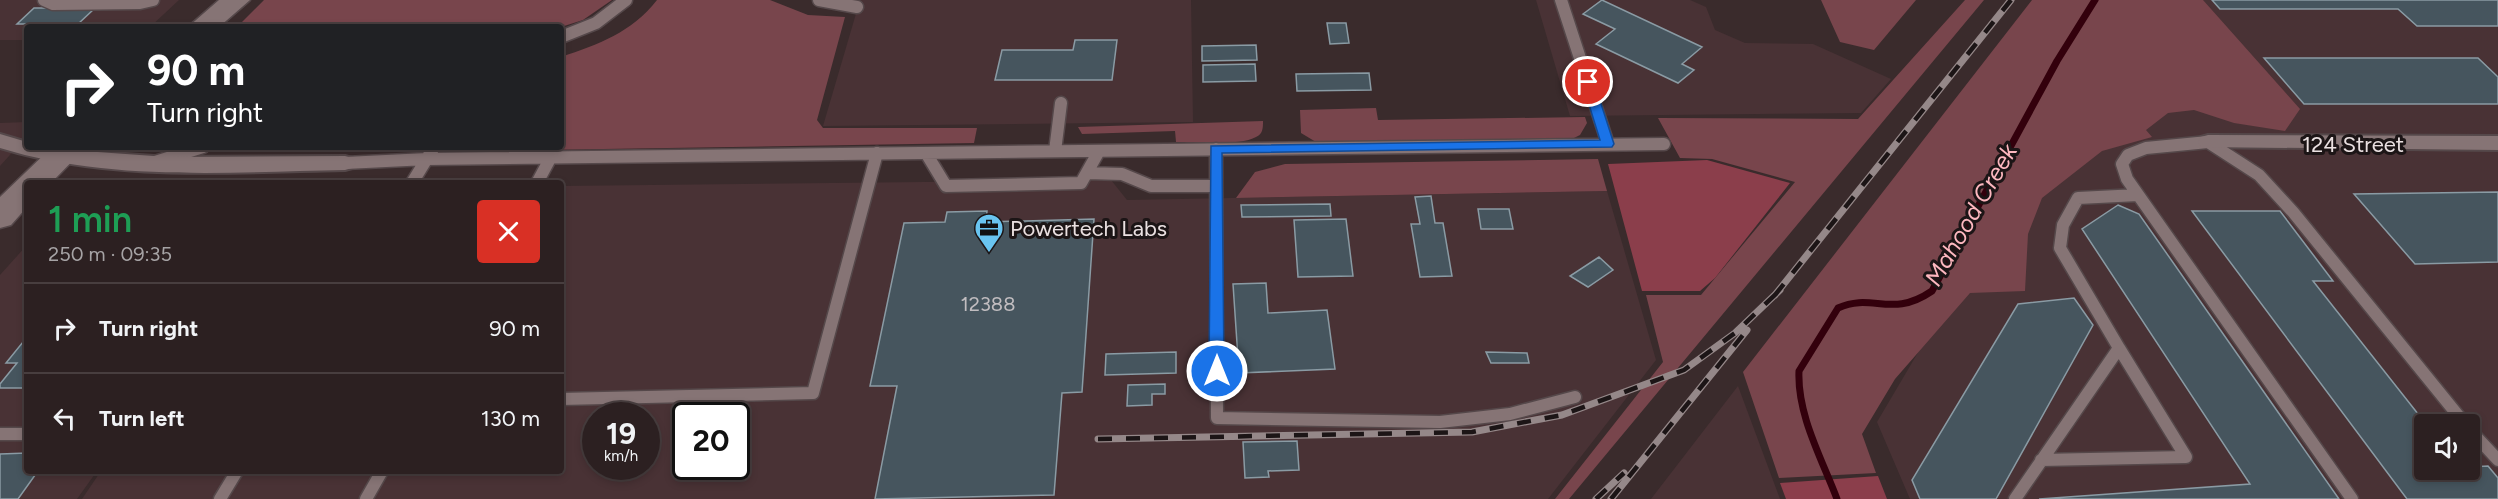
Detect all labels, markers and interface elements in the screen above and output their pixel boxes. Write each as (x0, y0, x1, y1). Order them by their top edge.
text: 90 m (147, 45, 245, 96)
icon: right (48, 48, 126, 126)
pin (1562, 56, 1613, 107)
icon: arrive (1571, 65, 1604, 98)
text: Turn right (147, 96, 263, 129)
street label: 124 Street (2302, 131, 2404, 158)
water label: Mahood Creek (1918, 137, 2024, 291)
text: 1 min (48, 198, 132, 241)
button: close (477, 200, 540, 263)
office icon: Powertech Labs (973, 212, 1005, 254)
place label: Powertech Labs (1010, 215, 1167, 242)
text: 250 m · 09:35 (48, 242, 172, 266)
house number: 12388 (961, 292, 1015, 316)
icon: right (48, 312, 81, 345)
text: Turn right (99, 315, 198, 342)
text: 90 m (489, 315, 540, 342)
position arrow (1185, 339, 1249, 403)
icon: left (48, 402, 81, 435)
speed limit sign: 20 (672, 402, 750, 480)
text: Turn left (99, 405, 185, 432)
text: 130 m (481, 405, 540, 432)
map controls (2414, 414, 2480, 480)
button: sound (2414, 414, 2480, 480)
text: 19 (606, 415, 636, 452)
text: km/h (604, 447, 638, 465)

